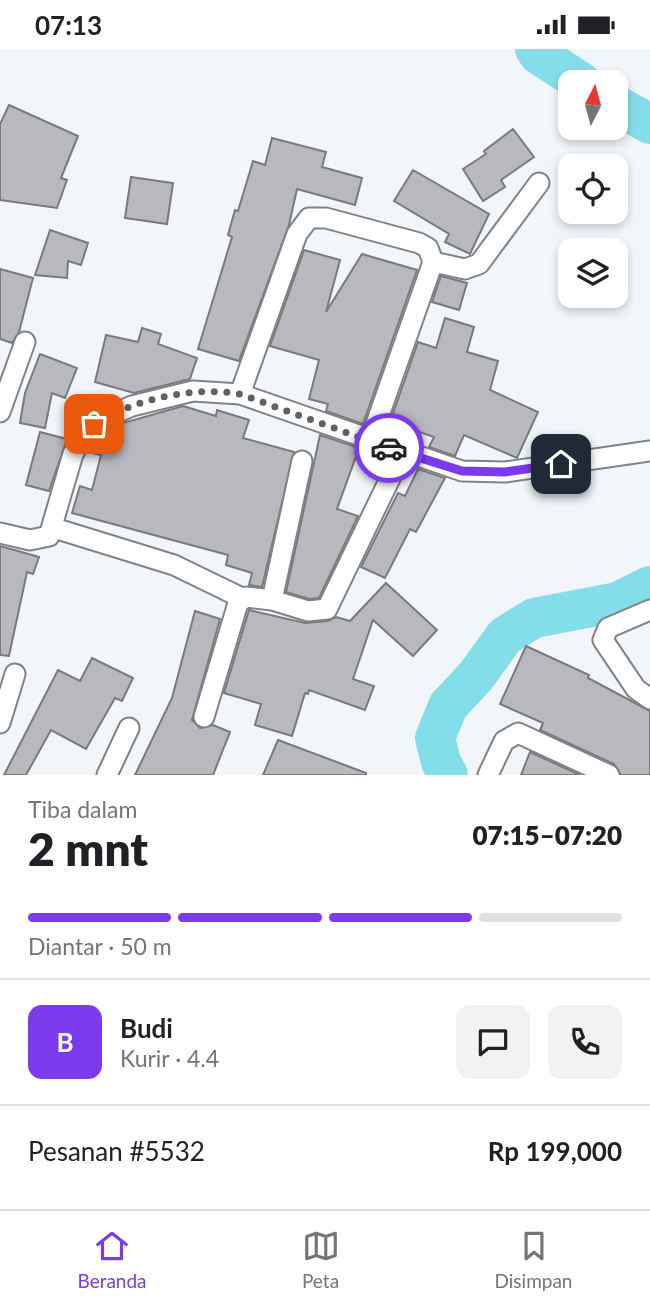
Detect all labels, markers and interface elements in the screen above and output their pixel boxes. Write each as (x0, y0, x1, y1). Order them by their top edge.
text: 07:13 (35, 9, 102, 41)
north arrow (558, 70, 628, 140)
map controls (558, 70, 628, 308)
button: locate (558, 154, 628, 224)
button: layers (558, 238, 628, 308)
pin (64, 394, 124, 454)
icon: bag (75, 405, 113, 443)
courier (354, 413, 424, 483)
icon: car (370, 429, 408, 467)
pin (531, 434, 591, 494)
icon: home (542, 445, 580, 483)
text: Tiba dalam (28, 795, 137, 823)
text: 07:15–07:20 (472, 819, 622, 851)
text: 2 mnt (28, 821, 148, 876)
text: Diantar · 50 m (28, 932, 172, 960)
button: chat (456, 1005, 530, 1079)
button: phone (548, 1005, 622, 1079)
text: Budi (120, 1012, 173, 1044)
text: B (56, 1026, 74, 1058)
text: Kurir · 4.4 (120, 1044, 219, 1072)
text: Pesanan #5532 (28, 1135, 205, 1167)
text: Rp 199,000 (488, 1135, 622, 1167)
tab: Beranda (77, 1227, 147, 1292)
tab: Peta (302, 1227, 340, 1292)
tab: Disimpan (495, 1227, 572, 1292)

